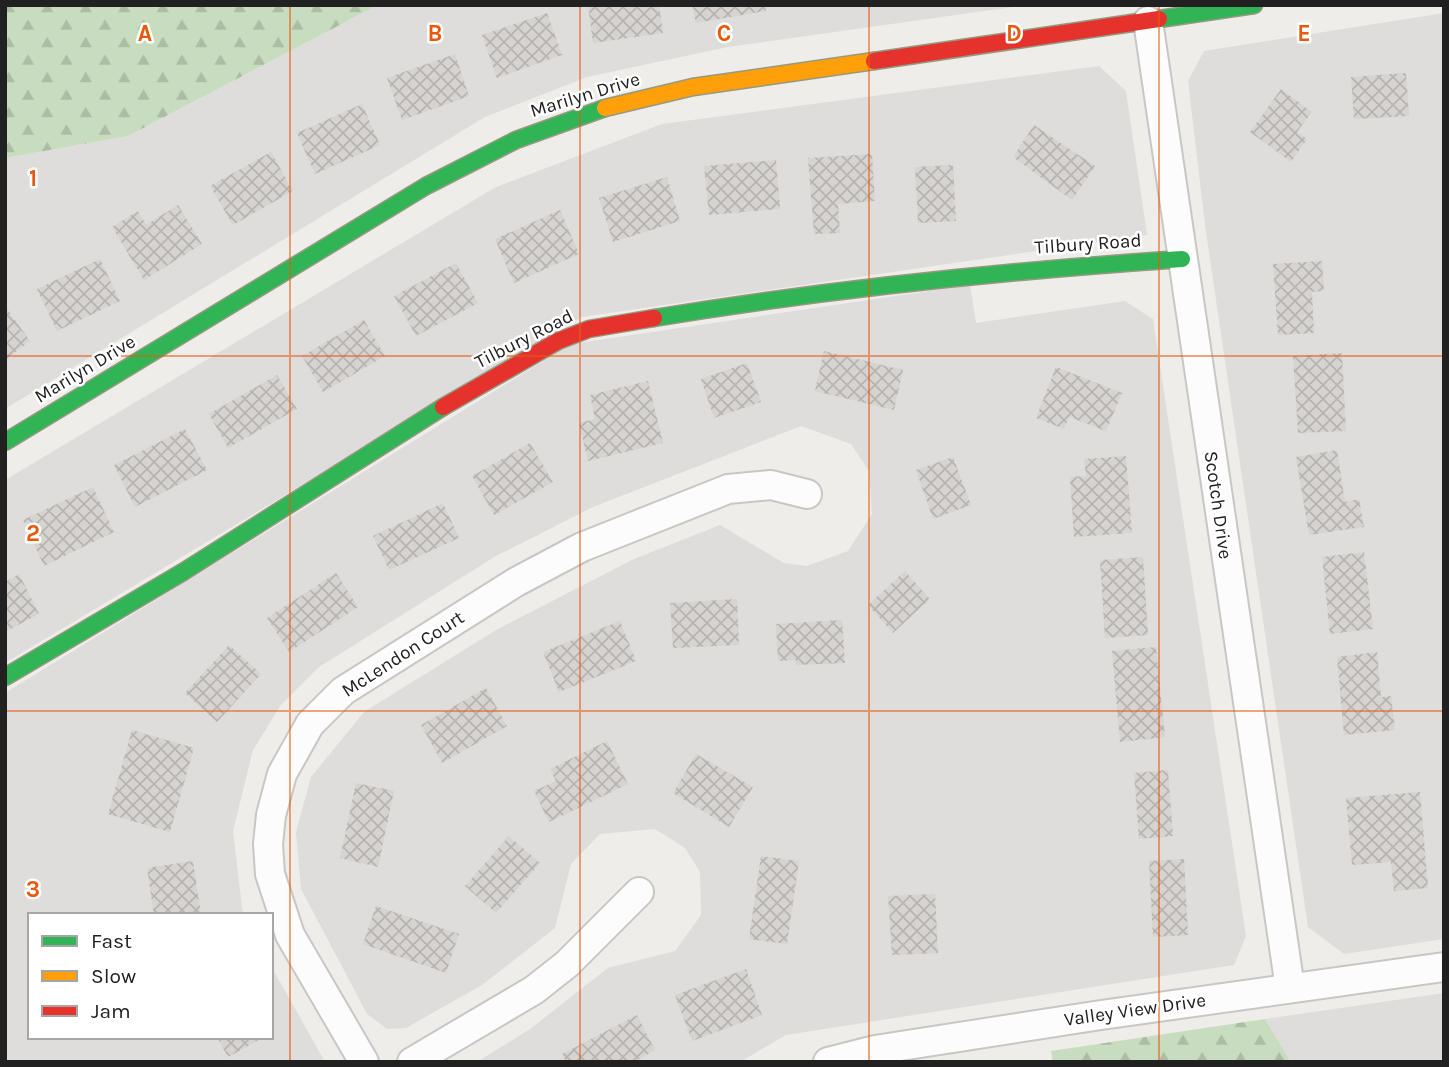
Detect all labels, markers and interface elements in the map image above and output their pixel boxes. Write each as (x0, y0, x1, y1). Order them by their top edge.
text: A (138, 20, 152, 47)
text: B (428, 20, 442, 47)
text: C (717, 20, 731, 47)
text: D (1006, 20, 1022, 47)
text: E (1297, 20, 1311, 47)
street label: Marilyn Drive (527, 68, 643, 122)
text: 1 (29, 165, 37, 192)
street label: Tilbury Road (1034, 229, 1142, 259)
street label: Tilbury Road (471, 305, 577, 373)
street label: Marilyn Drive (31, 330, 139, 408)
street label: Scotch Drive (1200, 450, 1236, 560)
text: 2 (26, 520, 40, 547)
street label: McLendon Court (338, 606, 468, 702)
text: 3 (26, 876, 40, 903)
legend (28, 913, 273, 1039)
text: Fast (91, 929, 132, 953)
text: Slow (91, 964, 136, 988)
street label: Valley View Drive (1063, 989, 1207, 1031)
text: Jam (91, 999, 131, 1023)

